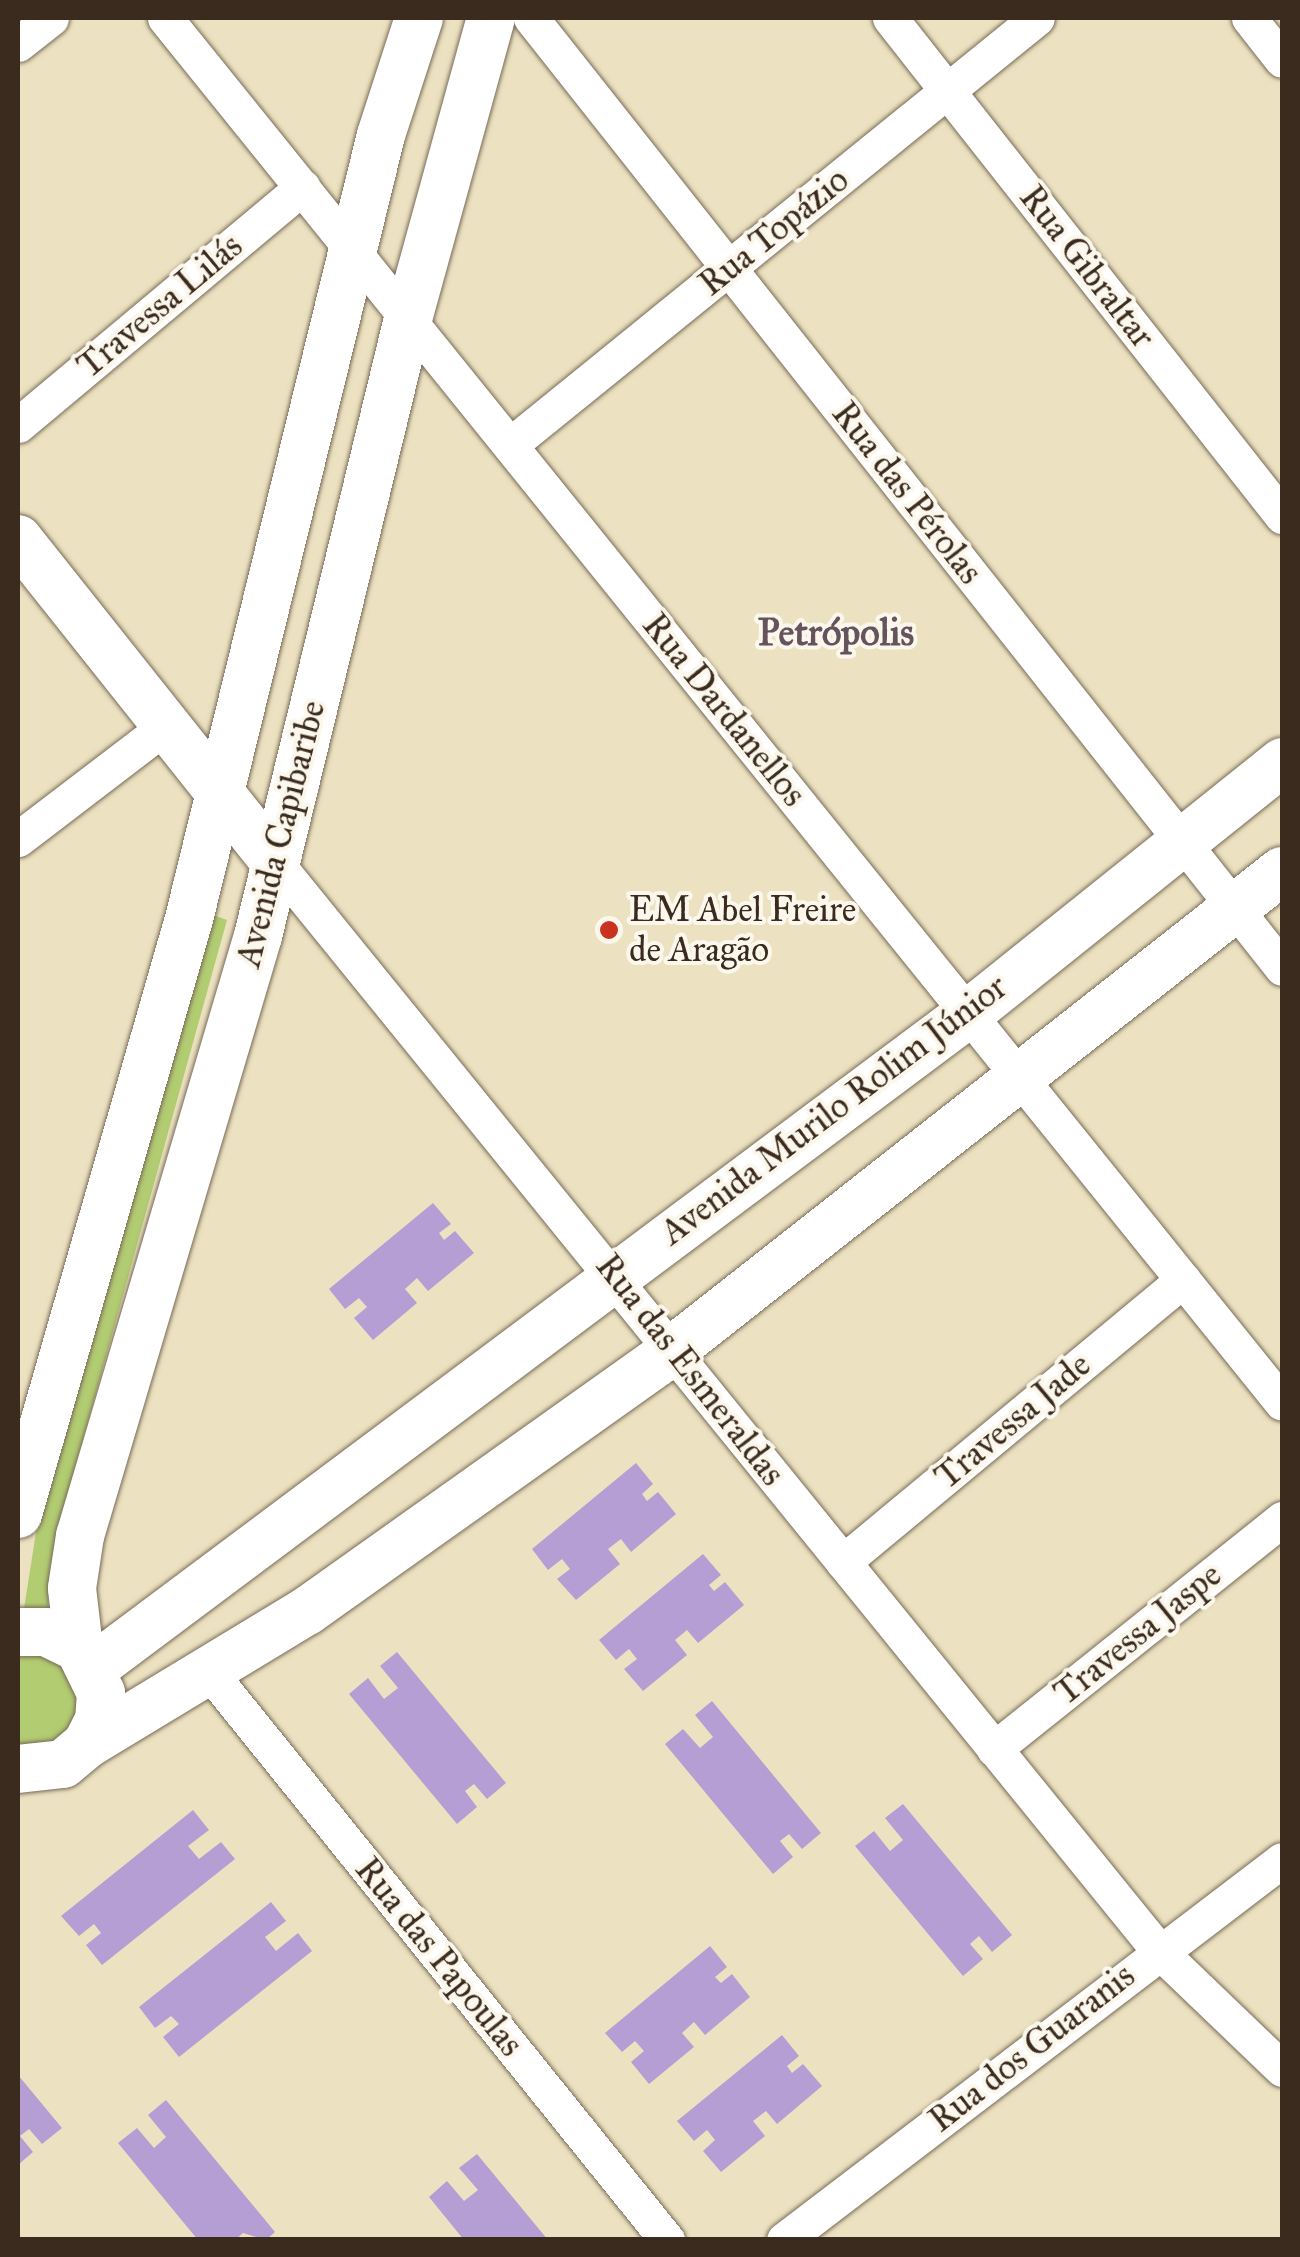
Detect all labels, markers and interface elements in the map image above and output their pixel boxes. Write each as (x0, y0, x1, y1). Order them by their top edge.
street label: Rua Topázio (691, 159, 857, 305)
street label: Rua Gibraltar (1011, 177, 1163, 357)
street label: Travessa Lilás (69, 225, 251, 387)
street label: Rua das Pérolas (823, 394, 991, 592)
street label: Rua Dardanellos (633, 605, 815, 815)
district label: Petrópolis (758, 610, 914, 656)
street label: Avenida Capibaribe (228, 696, 334, 972)
place label: EM Abel Freire de Aragão (629, 889, 856, 971)
marker: EM Abel Freire de Aragão (598, 919, 620, 941)
street label: Avenida Murilo Rolim Júnior (653, 966, 1015, 1254)
street label: Rua das Esmeraldas (587, 1246, 793, 1494)
street label: Travessa Jade (927, 1344, 1099, 1498)
street label: Travessa Jaspe (1046, 1554, 1230, 1714)
street label: Rua das Papoulas (346, 1849, 532, 2065)
street label: Rua dos Guaranis (921, 1955, 1143, 2141)

